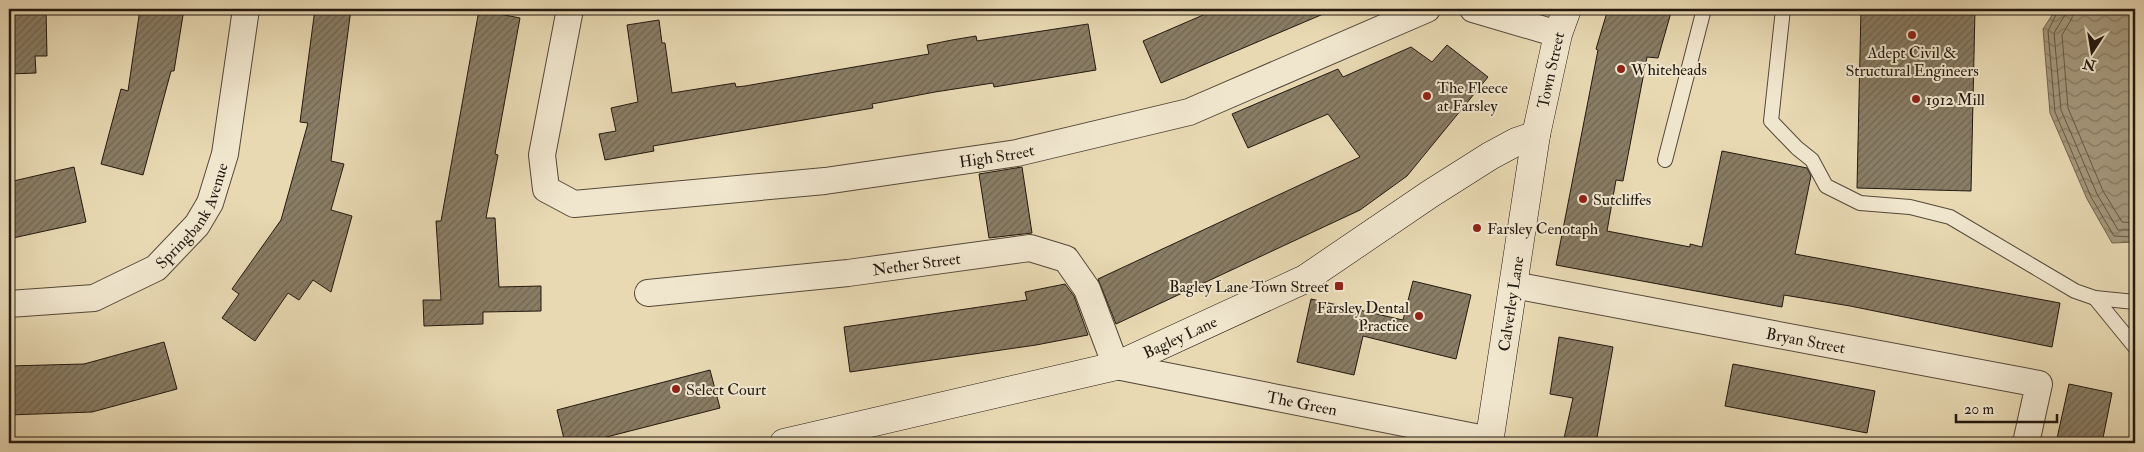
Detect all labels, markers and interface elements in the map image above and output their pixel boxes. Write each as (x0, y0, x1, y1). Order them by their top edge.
north arrow (2066, 28, 2116, 78)
marker: Adept Civil & Structural Engineers (1906, 29, 1918, 41)
street label: Town Street (1533, 30, 1569, 110)
place label: Adept Civil & Structural Engineers (1845, 43, 1979, 81)
text: N (2081, 55, 2098, 74)
place label: Whiteheads (1630, 60, 1707, 80)
marker: Whiteheads (1615, 63, 1627, 75)
place label: The Fleece at Farsley (1437, 78, 1508, 116)
marker: The Fleece at Farsley (1421, 90, 1433, 102)
place label: 1912 Mill (1926, 90, 1985, 110)
marker: 1912 Mill (1910, 93, 1922, 105)
street label: High Street (958, 140, 1036, 172)
street label: Springbank Avenue (152, 160, 233, 273)
place label: Sutcliffes (1593, 190, 1651, 210)
marker: Sutcliffes (1577, 193, 1589, 205)
place label: Farsley Cenotaph (1487, 219, 1599, 240)
marker: Farsley Cenotaph (1471, 222, 1483, 234)
street label: Nether Street (871, 249, 962, 281)
street label: Calverley Lane (1494, 255, 1528, 353)
place label: Bagley Lane Town Street (1169, 277, 1329, 297)
marker: Bagley Lane Town Street (1333, 280, 1345, 292)
place label: Farsley Dental Practice (1317, 298, 1409, 336)
marker: Farsley Dental Practice (1413, 310, 1425, 322)
street label: Bagley Lane (1140, 312, 1221, 363)
street label: Bryan Street (1764, 324, 1847, 358)
place label: Select Court (686, 380, 766, 400)
marker: Select Court (670, 383, 682, 395)
street label: The Green (1265, 387, 1339, 421)
scale bar (1956, 392, 2058, 424)
text: 20 m (1964, 400, 1994, 419)

